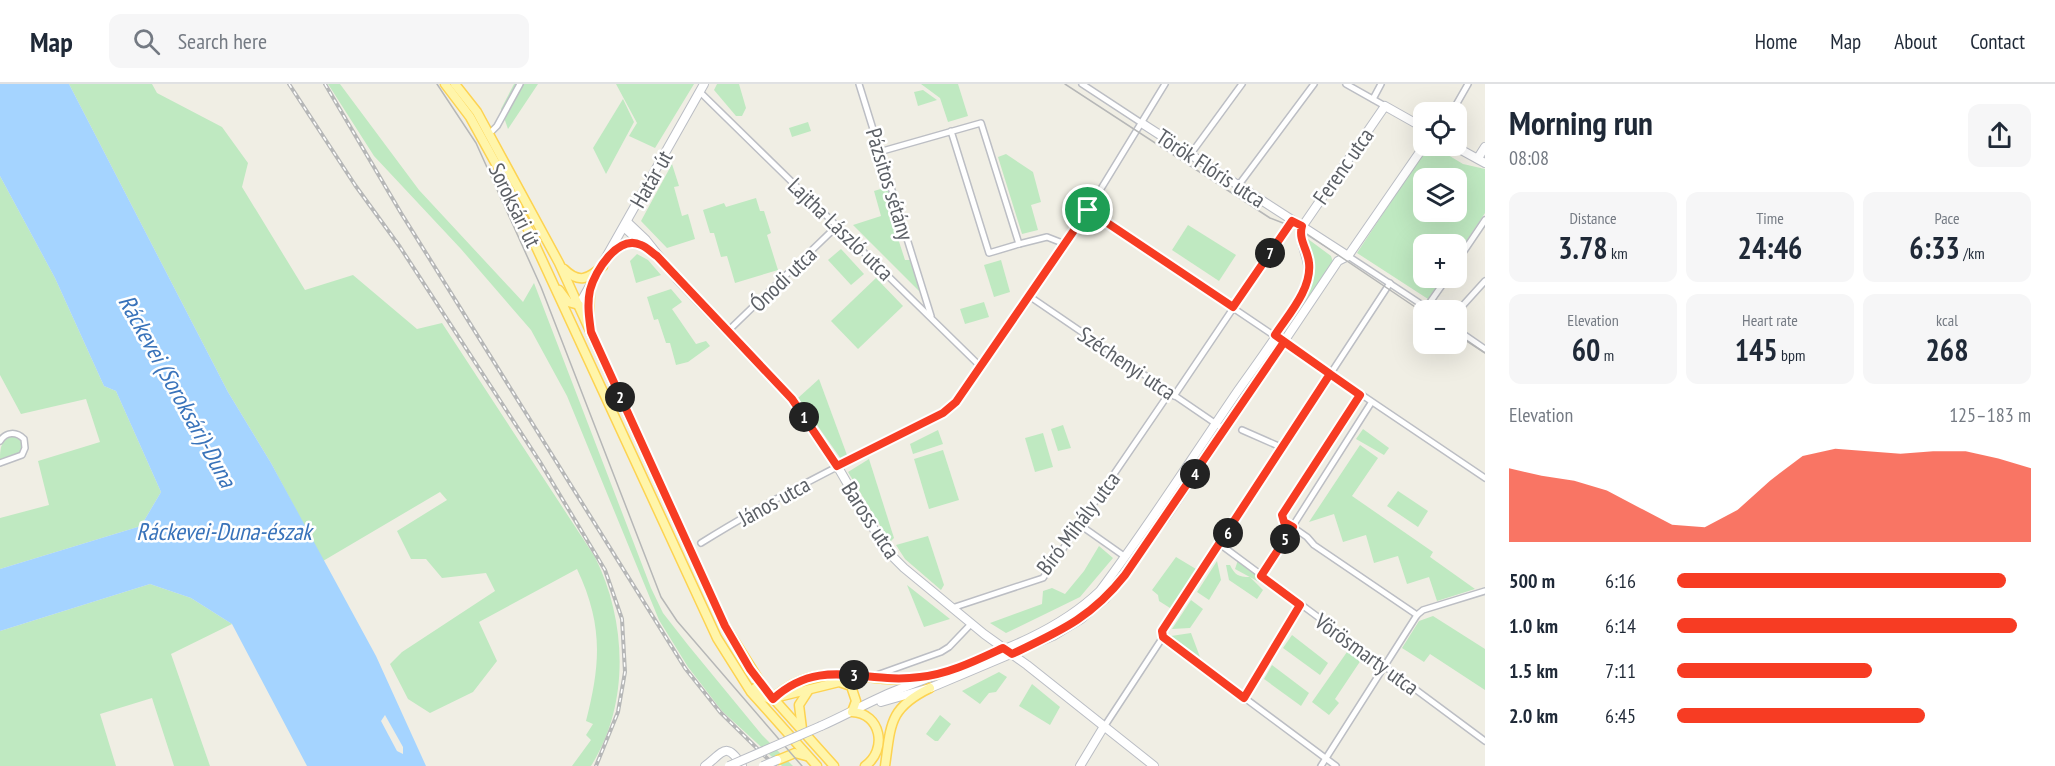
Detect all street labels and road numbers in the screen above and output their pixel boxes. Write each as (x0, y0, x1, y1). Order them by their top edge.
street label: Török Flóris utca (1151, 122, 1271, 214)
street label: Ferenc utca (1307, 122, 1379, 210)
street label: Pázsitos sétány (860, 125, 921, 244)
street label: Határ út (623, 145, 679, 213)
street label: Soroksári út (483, 158, 547, 252)
street label: Lajtha László utca (782, 172, 900, 286)
street label: Ónodi utca (744, 240, 822, 318)
street label: Széchenyi utca (1073, 320, 1181, 406)
street label: Bíró Mihály utca (1030, 466, 1126, 580)
street label: János utca (732, 470, 815, 532)
street label: Baross utca (836, 476, 906, 564)
street label: Vörösmarty utca (1309, 606, 1424, 701)

